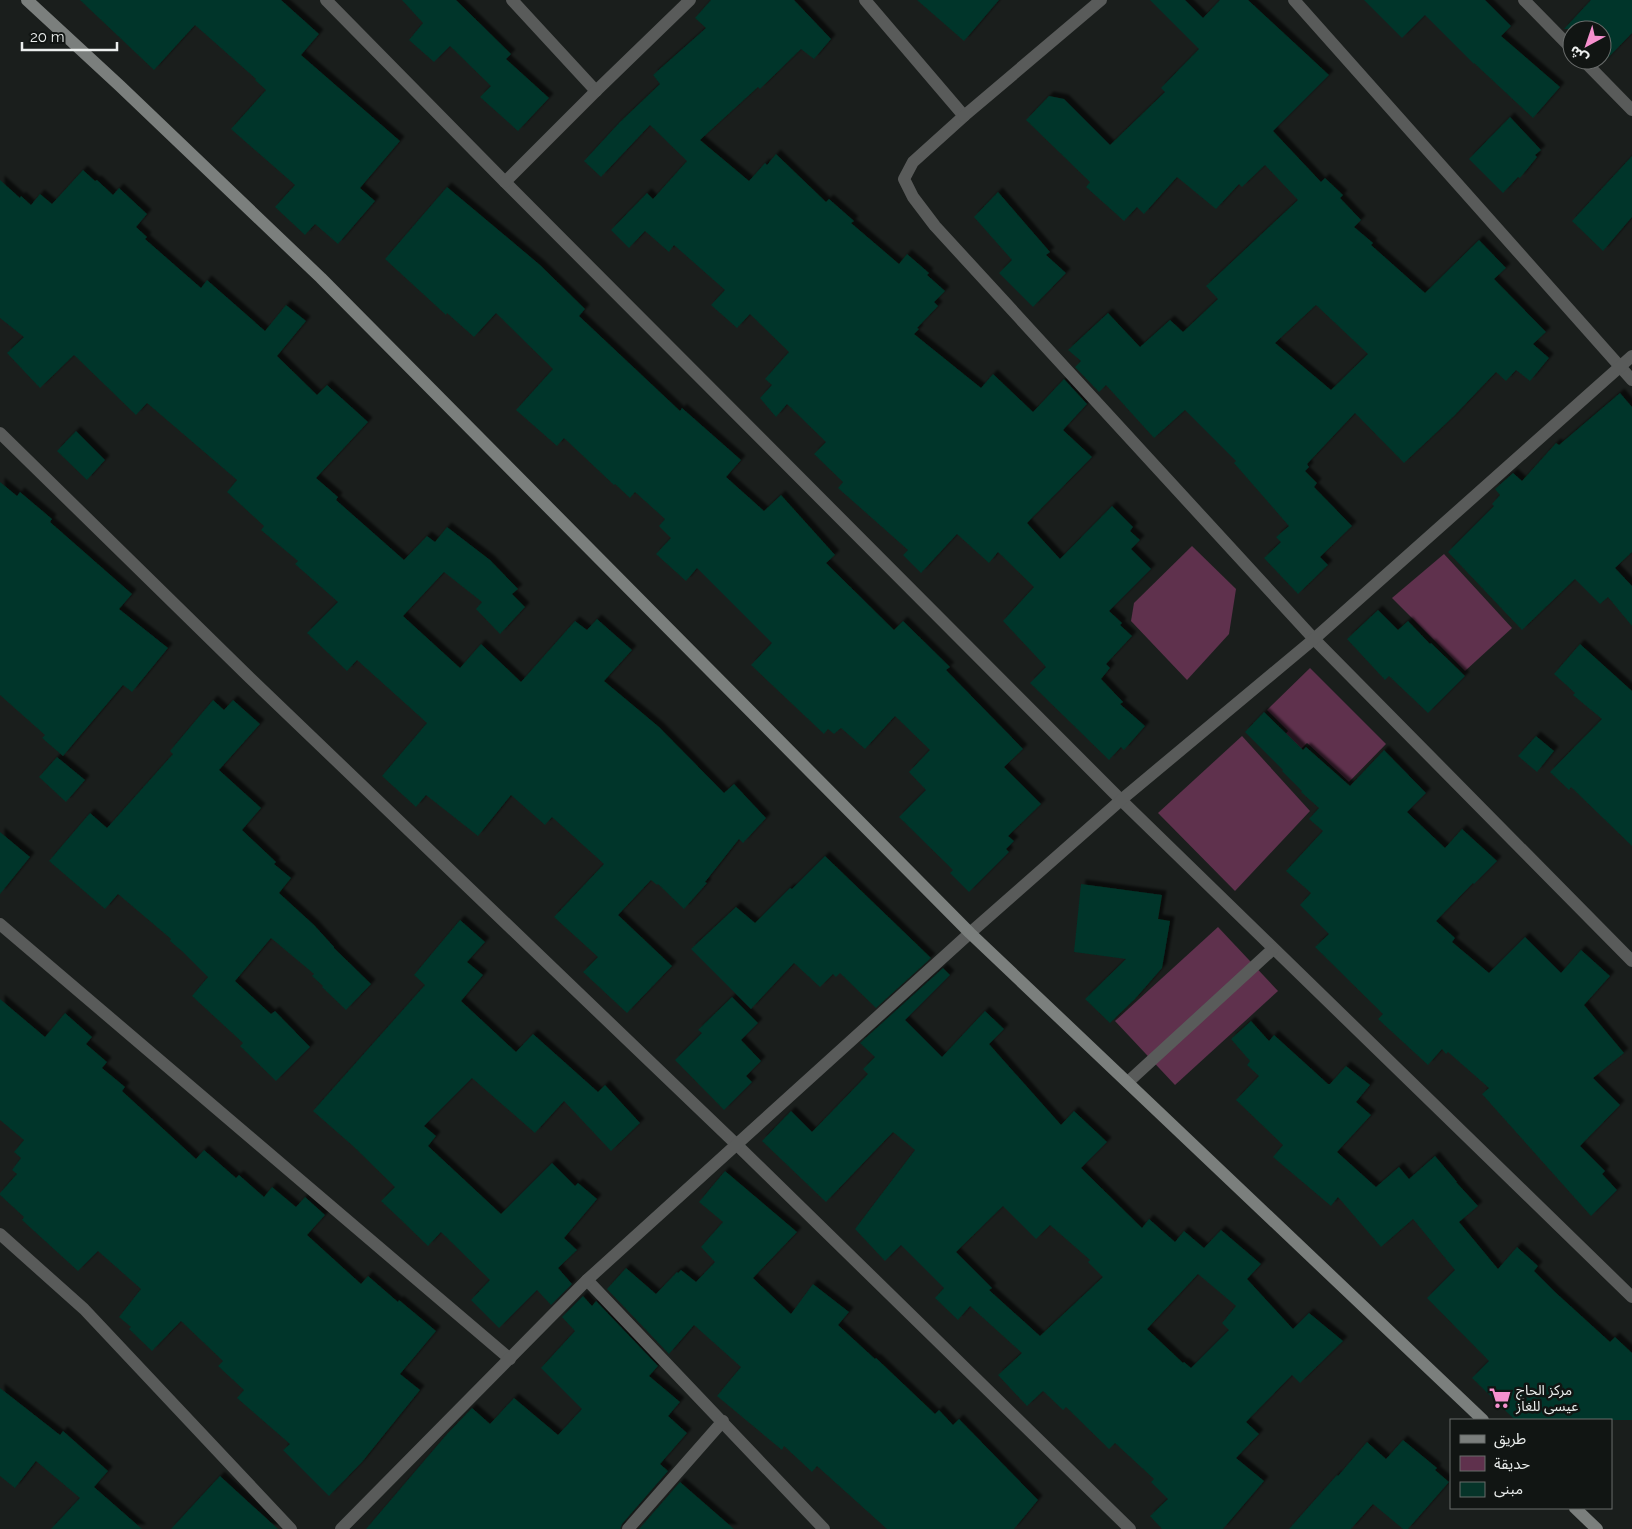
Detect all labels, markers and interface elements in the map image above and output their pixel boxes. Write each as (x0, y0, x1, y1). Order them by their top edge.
scale bar (22, 20, 118, 52)
north arrow (1562, 20, 1612, 70)
text: 20 m (30, 28, 65, 46)
text: ش (1566, 43, 1591, 67)
place label: مركز الحاج عيسى للغاز (1515, 1382, 1578, 1415)
supermarket icon: مركز الحاج عيسى للغاز (1487, 1385, 1513, 1411)
legend (1450, 1419, 1612, 1509)
text: طريق (1494, 1430, 1526, 1449)
text: حديقة (1494, 1455, 1530, 1473)
text: مبنى (1494, 1480, 1523, 1498)

